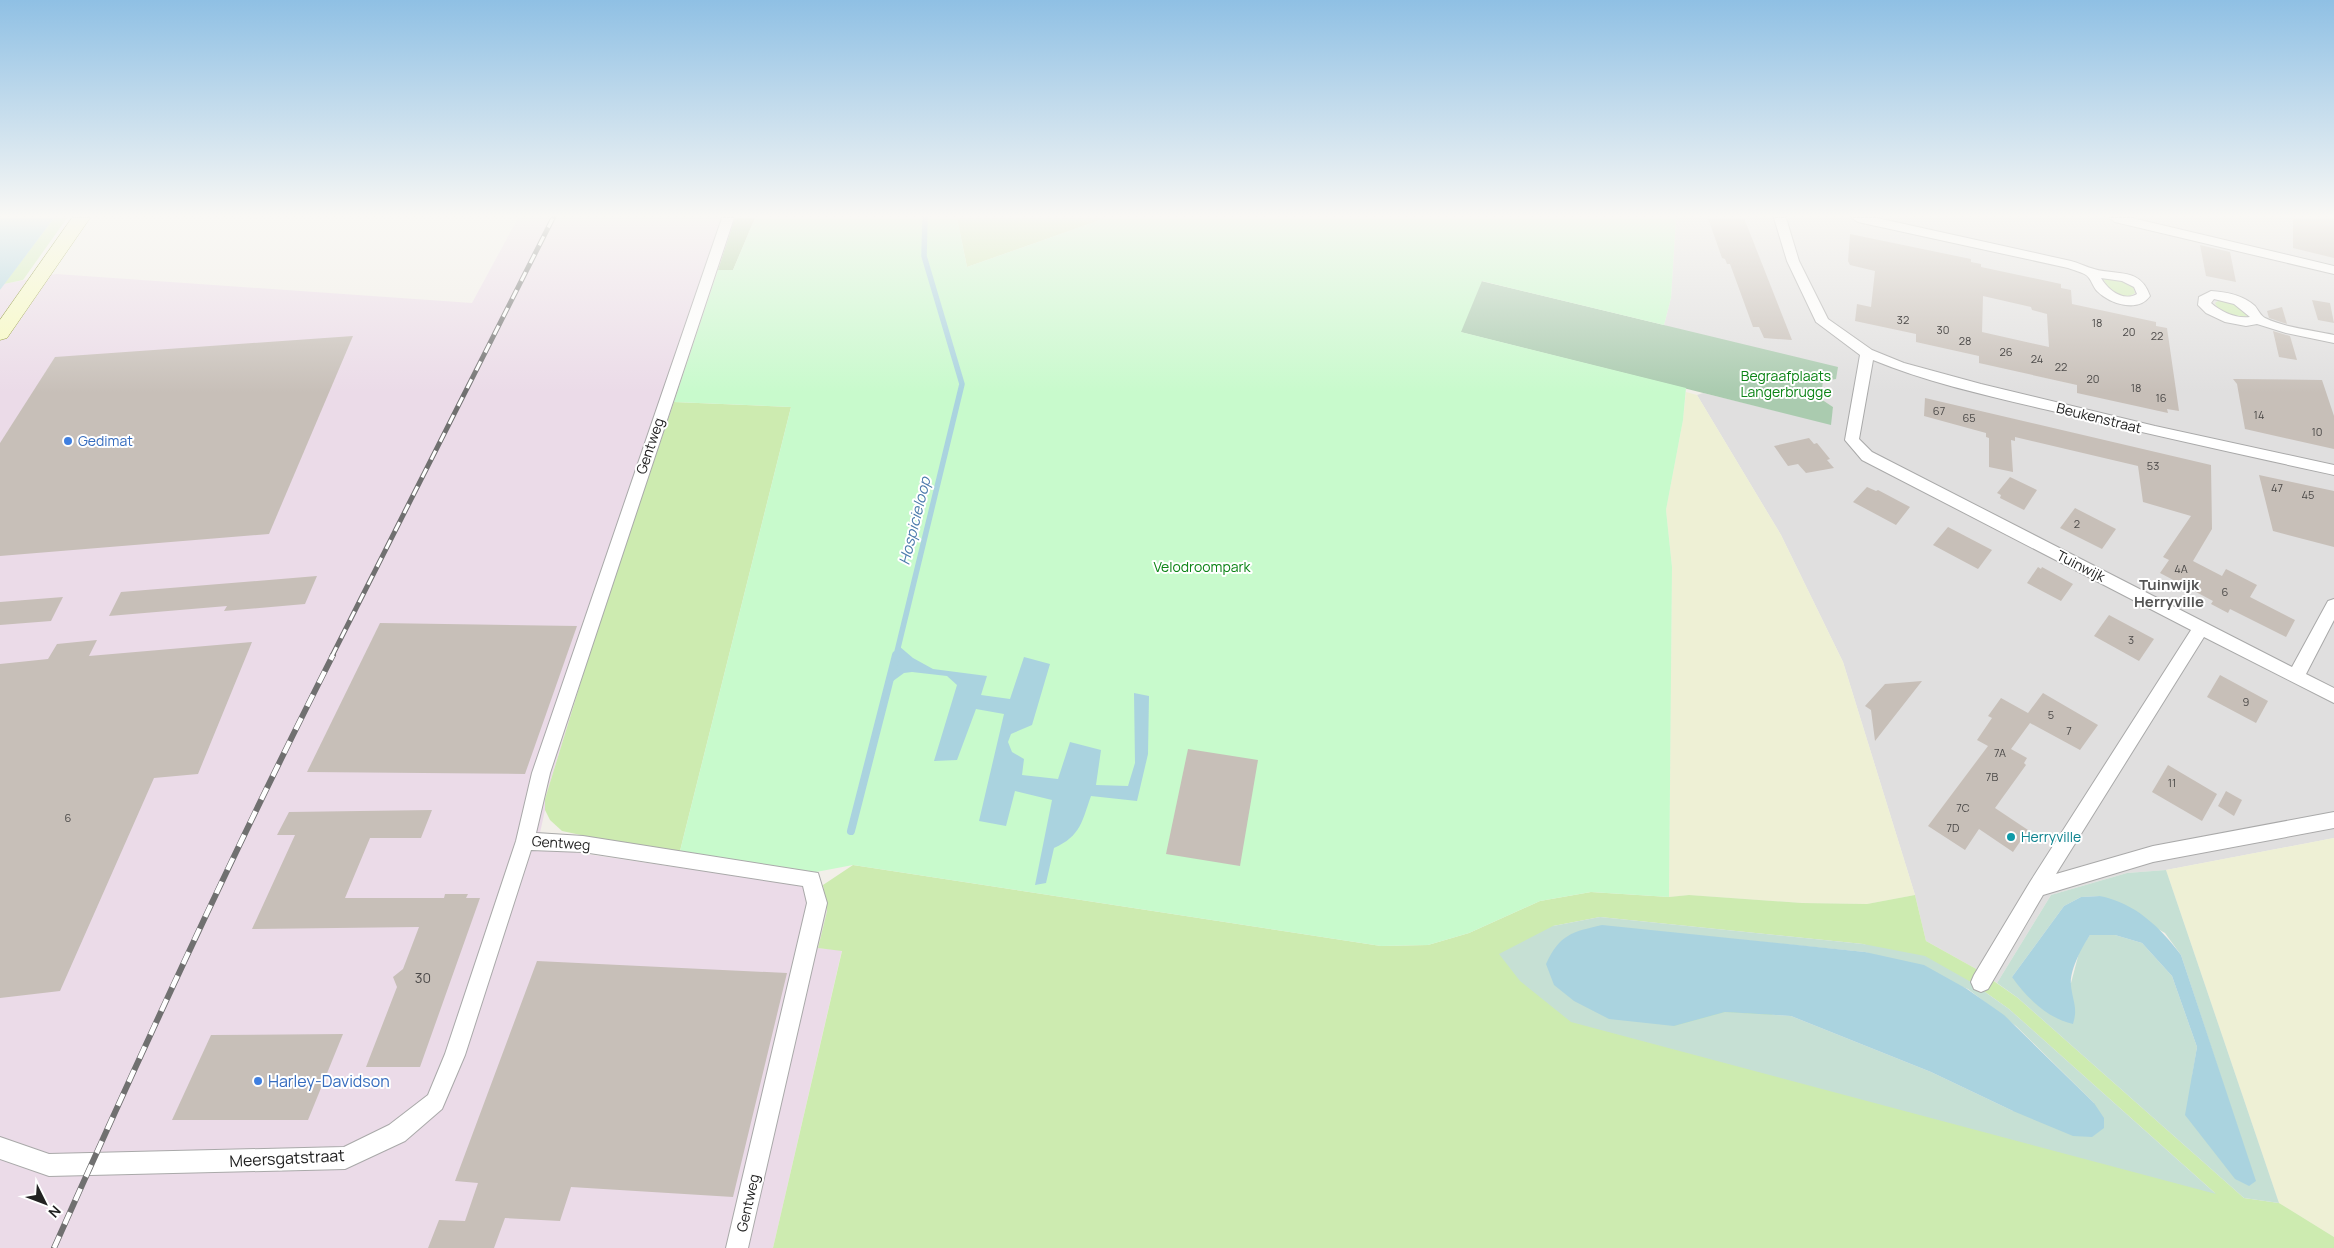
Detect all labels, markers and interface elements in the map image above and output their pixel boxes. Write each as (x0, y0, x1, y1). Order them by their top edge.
house number: 32 (1897, 312, 1909, 327)
house number: 18 (2092, 315, 2102, 330)
house number: 30 (1937, 322, 1949, 337)
house number: 20 (2123, 324, 2135, 339)
house number: 22 (2151, 328, 2163, 343)
house number: 28 (1959, 333, 1971, 348)
house number: 26 (1999, 344, 2013, 359)
house number: 24 (2031, 351, 2043, 366)
house number: 22 (2055, 359, 2067, 374)
park label: Begraafplaats Langerbrugge (1740, 366, 1832, 401)
house number: 20 (2087, 371, 2099, 386)
house number: 18 (2131, 380, 2141, 395)
house number: 16 (2155, 390, 2167, 405)
street label: Beukenstraat (2055, 398, 2144, 437)
house number: 67 (1933, 403, 1945, 418)
house number: 14 (2254, 407, 2264, 422)
house number: 65 (1962, 410, 1976, 425)
street label: Gentweg (631, 415, 668, 477)
house number: 10 (2311, 424, 2323, 439)
place label: Gedimat (78, 431, 133, 450)
marker: Gedimat (62, 435, 74, 447)
house number: 53 (2147, 458, 2159, 473)
water label: Hospicieloop (893, 474, 936, 567)
house number: 47 (2271, 480, 2283, 495)
house number: 45 (2302, 487, 2314, 502)
house number: 2 (2074, 516, 2080, 531)
street label: Tuinwijk (2054, 545, 2110, 586)
park label: Velodroompark (1153, 557, 1252, 576)
house number: 4A (2174, 561, 2188, 576)
district label: Tuinwijk Herryville (2134, 574, 2204, 612)
house number: 6 (2222, 584, 2229, 599)
house number: 3 (2128, 632, 2134, 647)
house number: 9 (2243, 694, 2250, 709)
house number: 5 (2048, 707, 2054, 722)
house number: 7 (2066, 723, 2072, 738)
house number: 7A (1994, 745, 2006, 760)
house number: 7B (1986, 769, 1998, 784)
house number: 11 (2168, 775, 2176, 790)
house number: 7C (1956, 800, 1970, 815)
house number: 6 (65, 810, 72, 825)
house number: 7D (1947, 820, 1959, 835)
place label: Herryville (2021, 827, 2081, 846)
street label: Gentweg (531, 831, 591, 854)
marker: Herryville (2005, 831, 2017, 843)
house number: 30 (415, 968, 431, 987)
place label: Harley-Davidson (268, 1070, 390, 1092)
marker: Harley-Davidson (252, 1075, 264, 1087)
street label: Meersgatstraat (229, 1144, 345, 1172)
street label: Gentweg (732, 1172, 763, 1234)
north arrow (20, 1178, 70, 1228)
text: N (45, 1202, 65, 1222)

